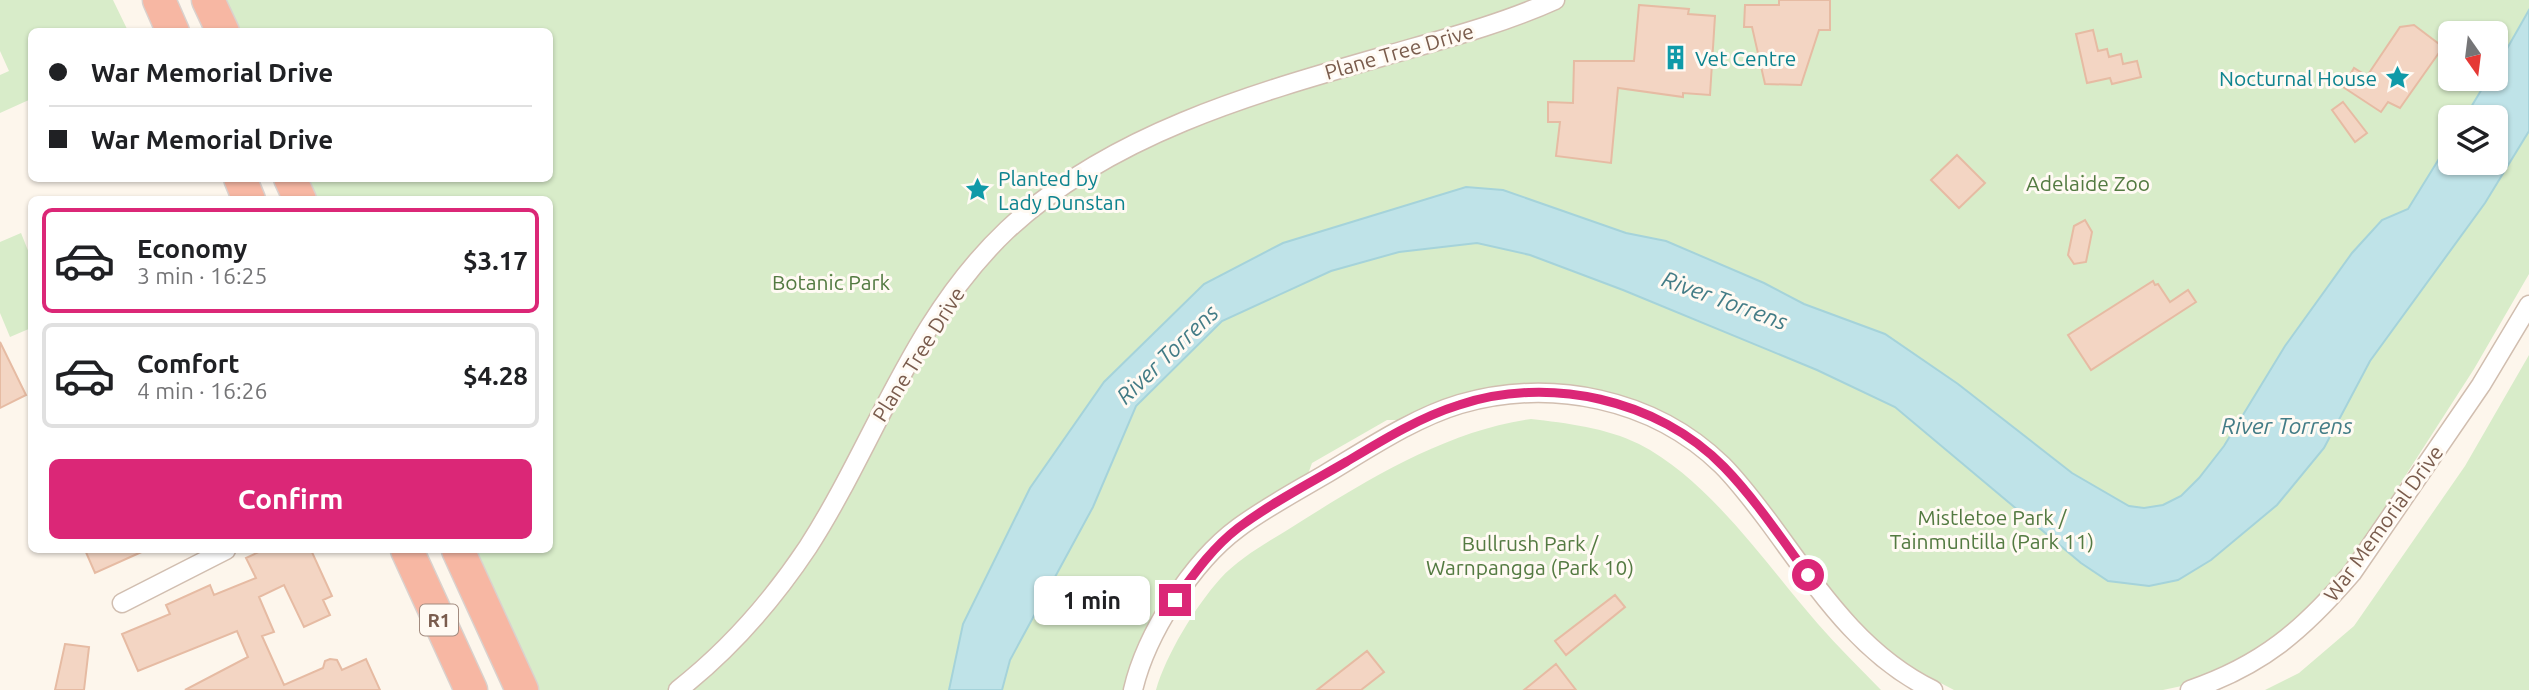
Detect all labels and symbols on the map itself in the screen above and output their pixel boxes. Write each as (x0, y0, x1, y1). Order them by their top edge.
street label: Plane Tree Drive (1322, 18, 1476, 84)
north arrow (2438, 21, 2508, 91)
building icon: Vet Centre (1661, 44, 1689, 72)
place label: Vet Centre (1695, 46, 1796, 70)
place icon: Nocturnal House (2383, 64, 2411, 92)
place label: Nocturnal House (2219, 66, 2377, 90)
place label: Planted by Lady Dunstan (998, 166, 1126, 214)
park label: Adelaide Zoo (2026, 171, 2150, 195)
place icon: Planted by Lady Dunstan (964, 176, 992, 204)
water label: River Torrens (1659, 266, 1791, 334)
park label: Botanic Park (772, 270, 890, 294)
street label: Plane Tree Drive (867, 282, 969, 426)
water label: River Torrens (1111, 299, 1223, 409)
water label: River Torrens (2221, 413, 2353, 438)
street label: War Memorial Drive (2318, 440, 2448, 606)
park label: Mistletoe Park / Tainmuntilla (Park 11) (1890, 505, 2094, 553)
park label: Bullrush Park / Warnpangga (Park 10) (1426, 531, 1634, 579)
route start (1792, 559, 1824, 591)
callout: 1 min (1035, 576, 1150, 624)
route end (1159, 584, 1191, 616)
road number: R1 (420, 604, 458, 636)

